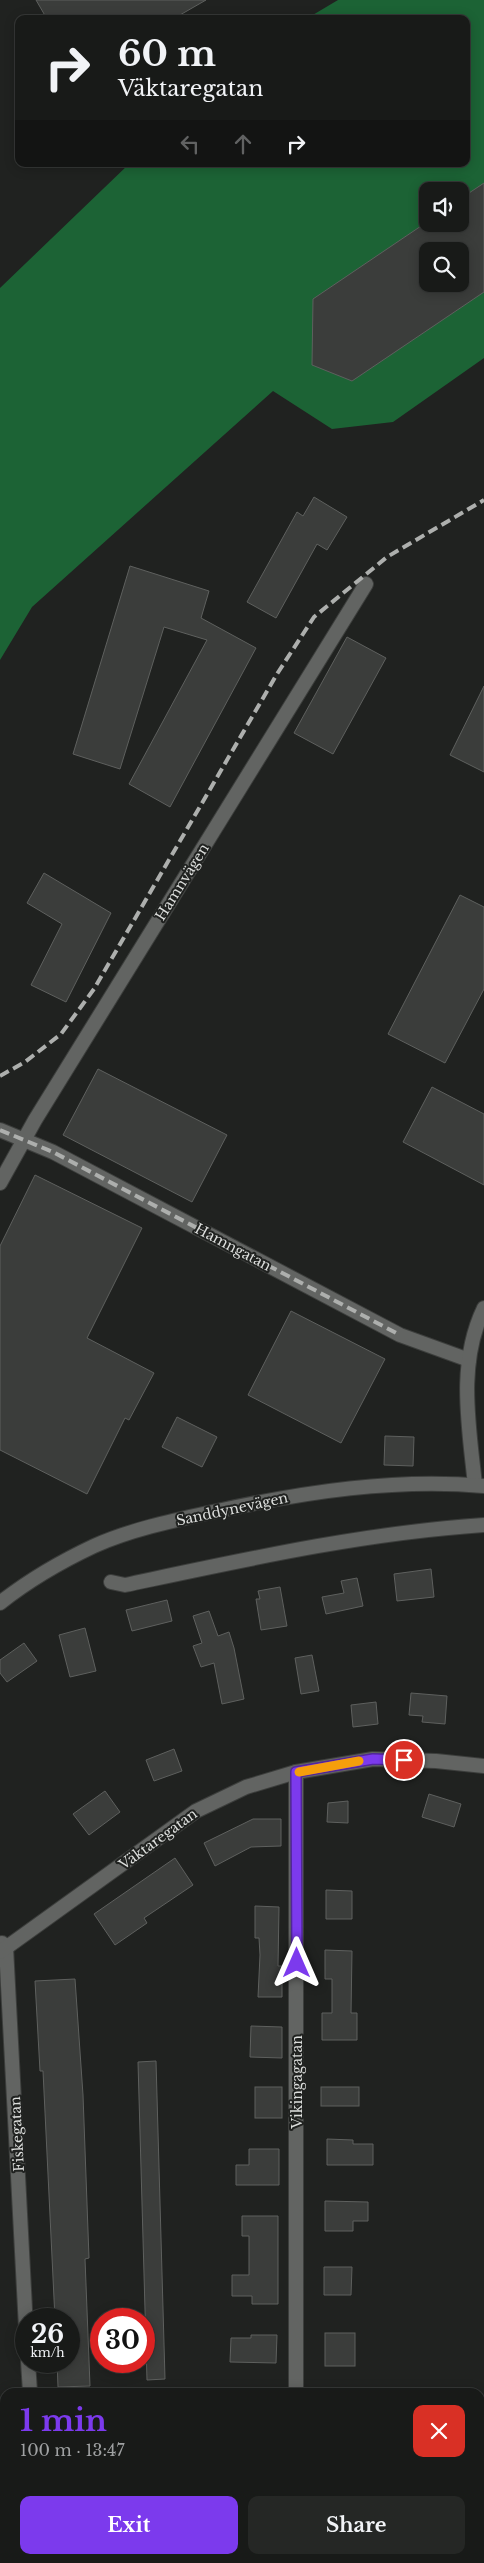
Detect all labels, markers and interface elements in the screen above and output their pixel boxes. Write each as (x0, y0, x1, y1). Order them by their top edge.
text: 60 m (118, 32, 216, 75)
icon: right (35, 35, 100, 100)
text: Väktaregatan (118, 75, 263, 102)
icon: left (176, 130, 204, 158)
icon: ahead (229, 130, 257, 158)
icon: right (282, 130, 310, 158)
map controls (419, 182, 469, 292)
button: sound (419, 182, 469, 232)
button: search (419, 242, 469, 292)
street label: Hamnvägen (151, 840, 213, 924)
street label: Hamngatan (192, 1219, 275, 1275)
street label: Sanddynevägen (174, 1488, 290, 1530)
pin (383, 1739, 425, 1781)
icon: arrive (390, 1746, 418, 1774)
street label: Väktaregatan (114, 1804, 201, 1874)
position arrow (270, 1936, 322, 1988)
street label: Vikingagatan (288, 2035, 306, 2130)
street label: Fiskegatan (6, 2095, 28, 2172)
speed limit sign: 30 (90, 2308, 155, 2373)
text: 26 (31, 2319, 64, 2350)
text: km/h (30, 2345, 65, 2360)
text: 1 min (20, 2402, 107, 2439)
button: close (413, 2405, 465, 2457)
text: 100 m · 13:47 (20, 2440, 124, 2460)
button: Exit (20, 2496, 238, 2554)
button: Share (248, 2496, 465, 2554)

